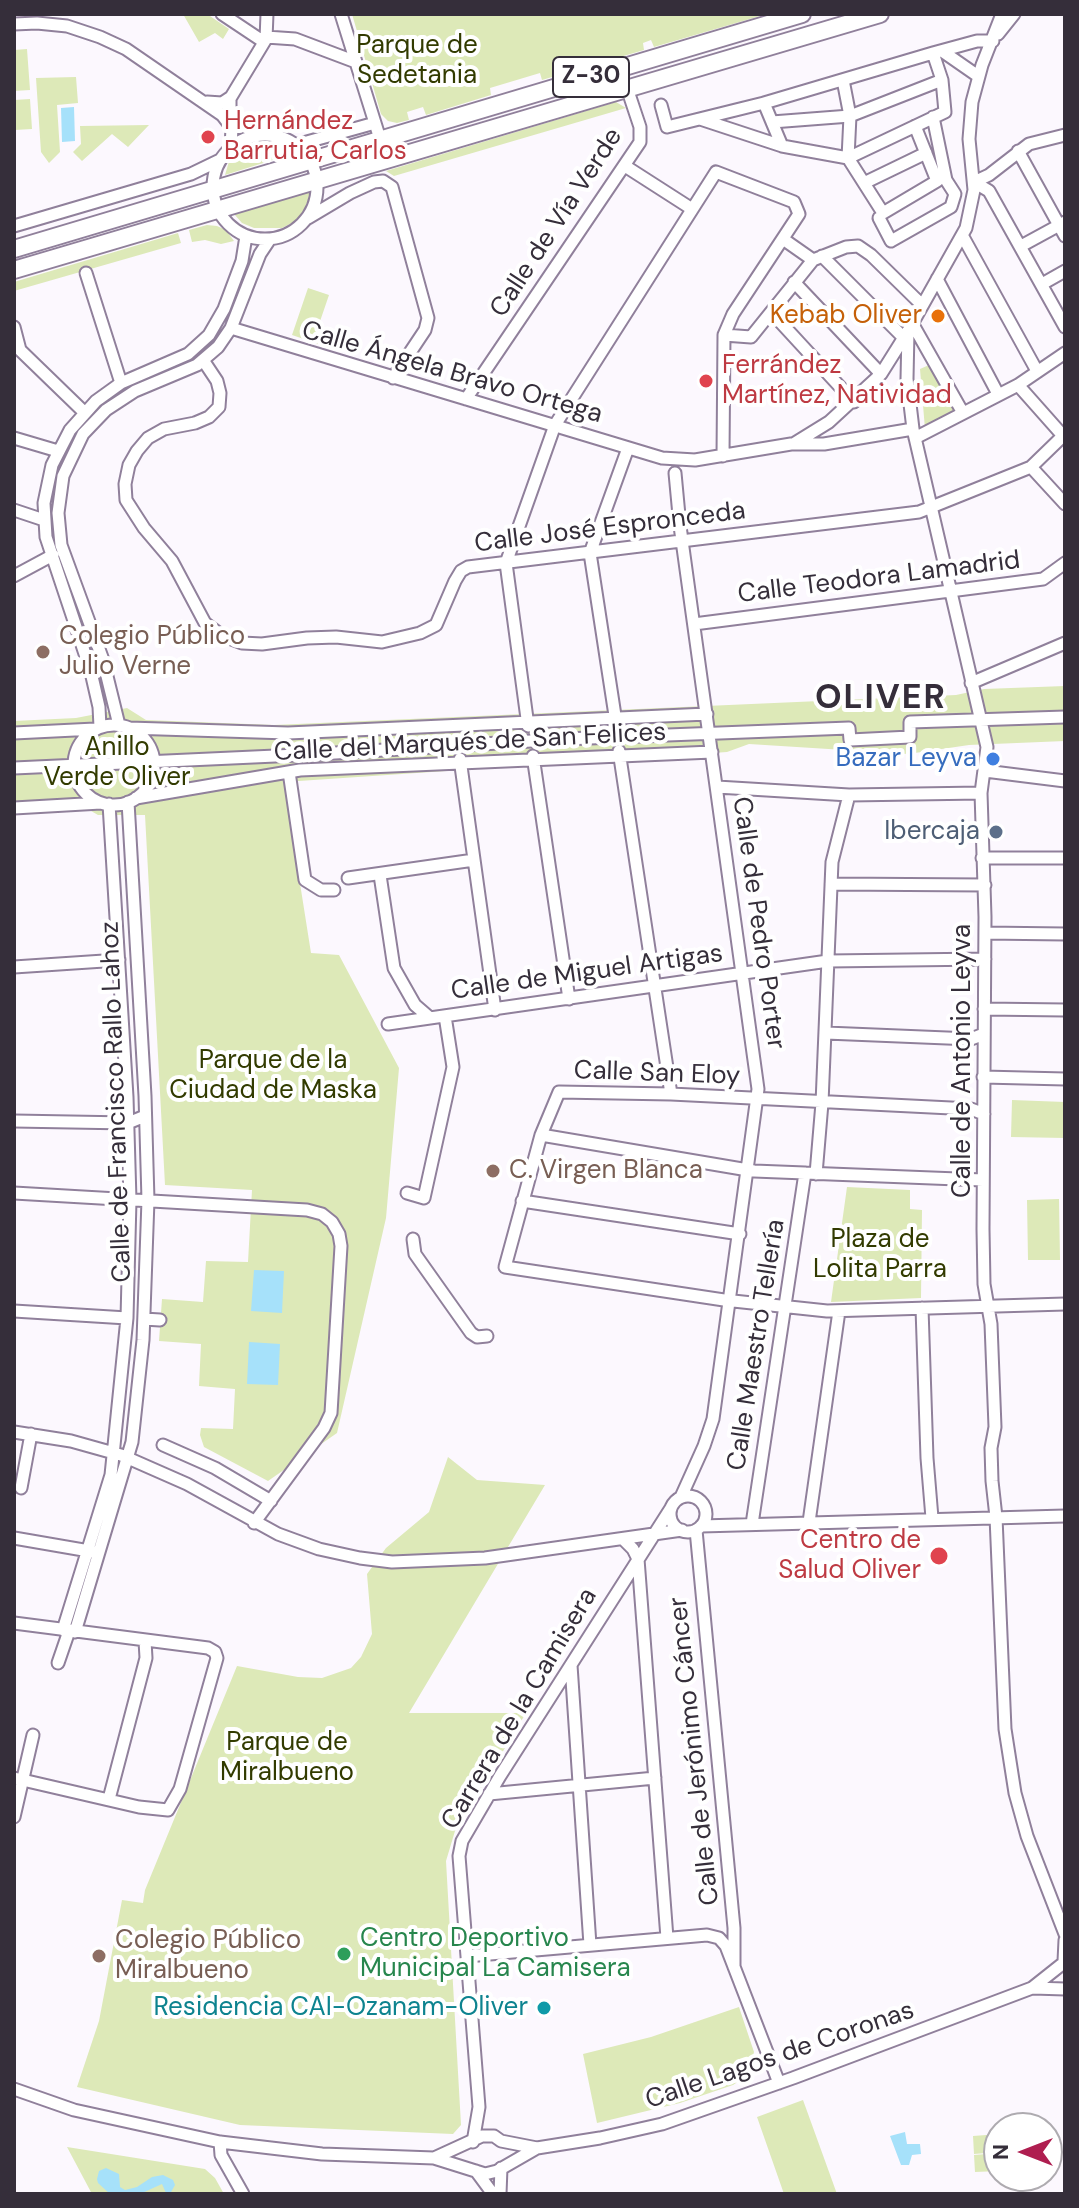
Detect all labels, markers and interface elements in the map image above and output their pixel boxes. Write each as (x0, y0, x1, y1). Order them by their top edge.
park label: Parque de Sedetania (356, 30, 478, 92)
road number: Z-30 (553, 57, 629, 97)
place label: Hernández Barrutia, Carlos (224, 106, 407, 168)
street label: Calle de Vía Verde (484, 123, 630, 323)
marker: Hernández Barrutia, Carlos (199, 128, 217, 146)
place label: Kebab Oliver (770, 300, 922, 332)
marker: Kebab Oliver (929, 307, 947, 325)
street label: Calle Ángela Bravo Ortega (298, 315, 606, 431)
place label: Ferrández Martínez, Natividad (722, 350, 952, 412)
marker: Ferrández Martínez, Natividad (697, 372, 715, 390)
street label: Calle José Espronceda (473, 496, 747, 560)
street label: Calle Teodora Lamadrid (736, 545, 1022, 611)
place label: Colegio Público Julio Verne (59, 621, 245, 682)
marker: Colegio Público Julio Verne (34, 643, 52, 661)
district label: OLIVER (815, 679, 947, 719)
street label: Calle del Marqués de San Felices (273, 717, 667, 769)
park label: Anillo Verde Oliver (43, 732, 191, 794)
place label: Bazar Leyva (836, 743, 977, 775)
marker: Bazar Leyva (984, 750, 1002, 768)
street label: Calle de Pedro Porter (725, 795, 791, 1051)
place label: Ibercaja (884, 816, 980, 848)
marker: Ibercaja (987, 823, 1005, 841)
street label: Calle de Francisco Rallo Lahoz (95, 921, 139, 1283)
street label: Calle de Antonio Leyva (947, 924, 979, 1198)
street label: Calle de Miguel Artigas (449, 938, 725, 1008)
park label: Parque de la Ciudad de Maska (169, 1045, 377, 1106)
street label: Calle San Eloy (573, 1056, 741, 1092)
place label: C. Virgen Blanca (509, 1155, 703, 1187)
marker: C. Virgen Blanca (484, 1162, 502, 1180)
street label: Calle Maestro Tellería (722, 1217, 792, 1473)
park label: Plaza de Lolita Parra (813, 1224, 947, 1286)
place label: Centro de Salud Oliver (778, 1525, 921, 1586)
marker: Centro de Salud Oliver (928, 1545, 950, 1567)
street label: Carrera de la Camisera (436, 1583, 604, 1835)
street label: Calle de Jerónimo Cáncer (663, 1595, 727, 1907)
park label: Parque de Miralbueno (220, 1727, 354, 1788)
place label: Centro Deportivo Municipal La Camisera (360, 1923, 631, 1984)
place label: Colegio Público Miralbueno (115, 1925, 301, 1986)
marker: Centro Deportivo Municipal La Camisera (335, 1945, 353, 1963)
marker: Colegio Público Miralbueno (90, 1947, 108, 1965)
place label: Residencia CAI-Ozanam-Oliver (153, 1992, 528, 2024)
street label: Calle Lagos de Coronas (642, 1995, 918, 2117)
marker: Residencia CAI-Ozanam-Oliver (535, 1999, 553, 2017)
north arrow (983, 2112, 1063, 2192)
text: N (986, 2144, 1015, 2160)

